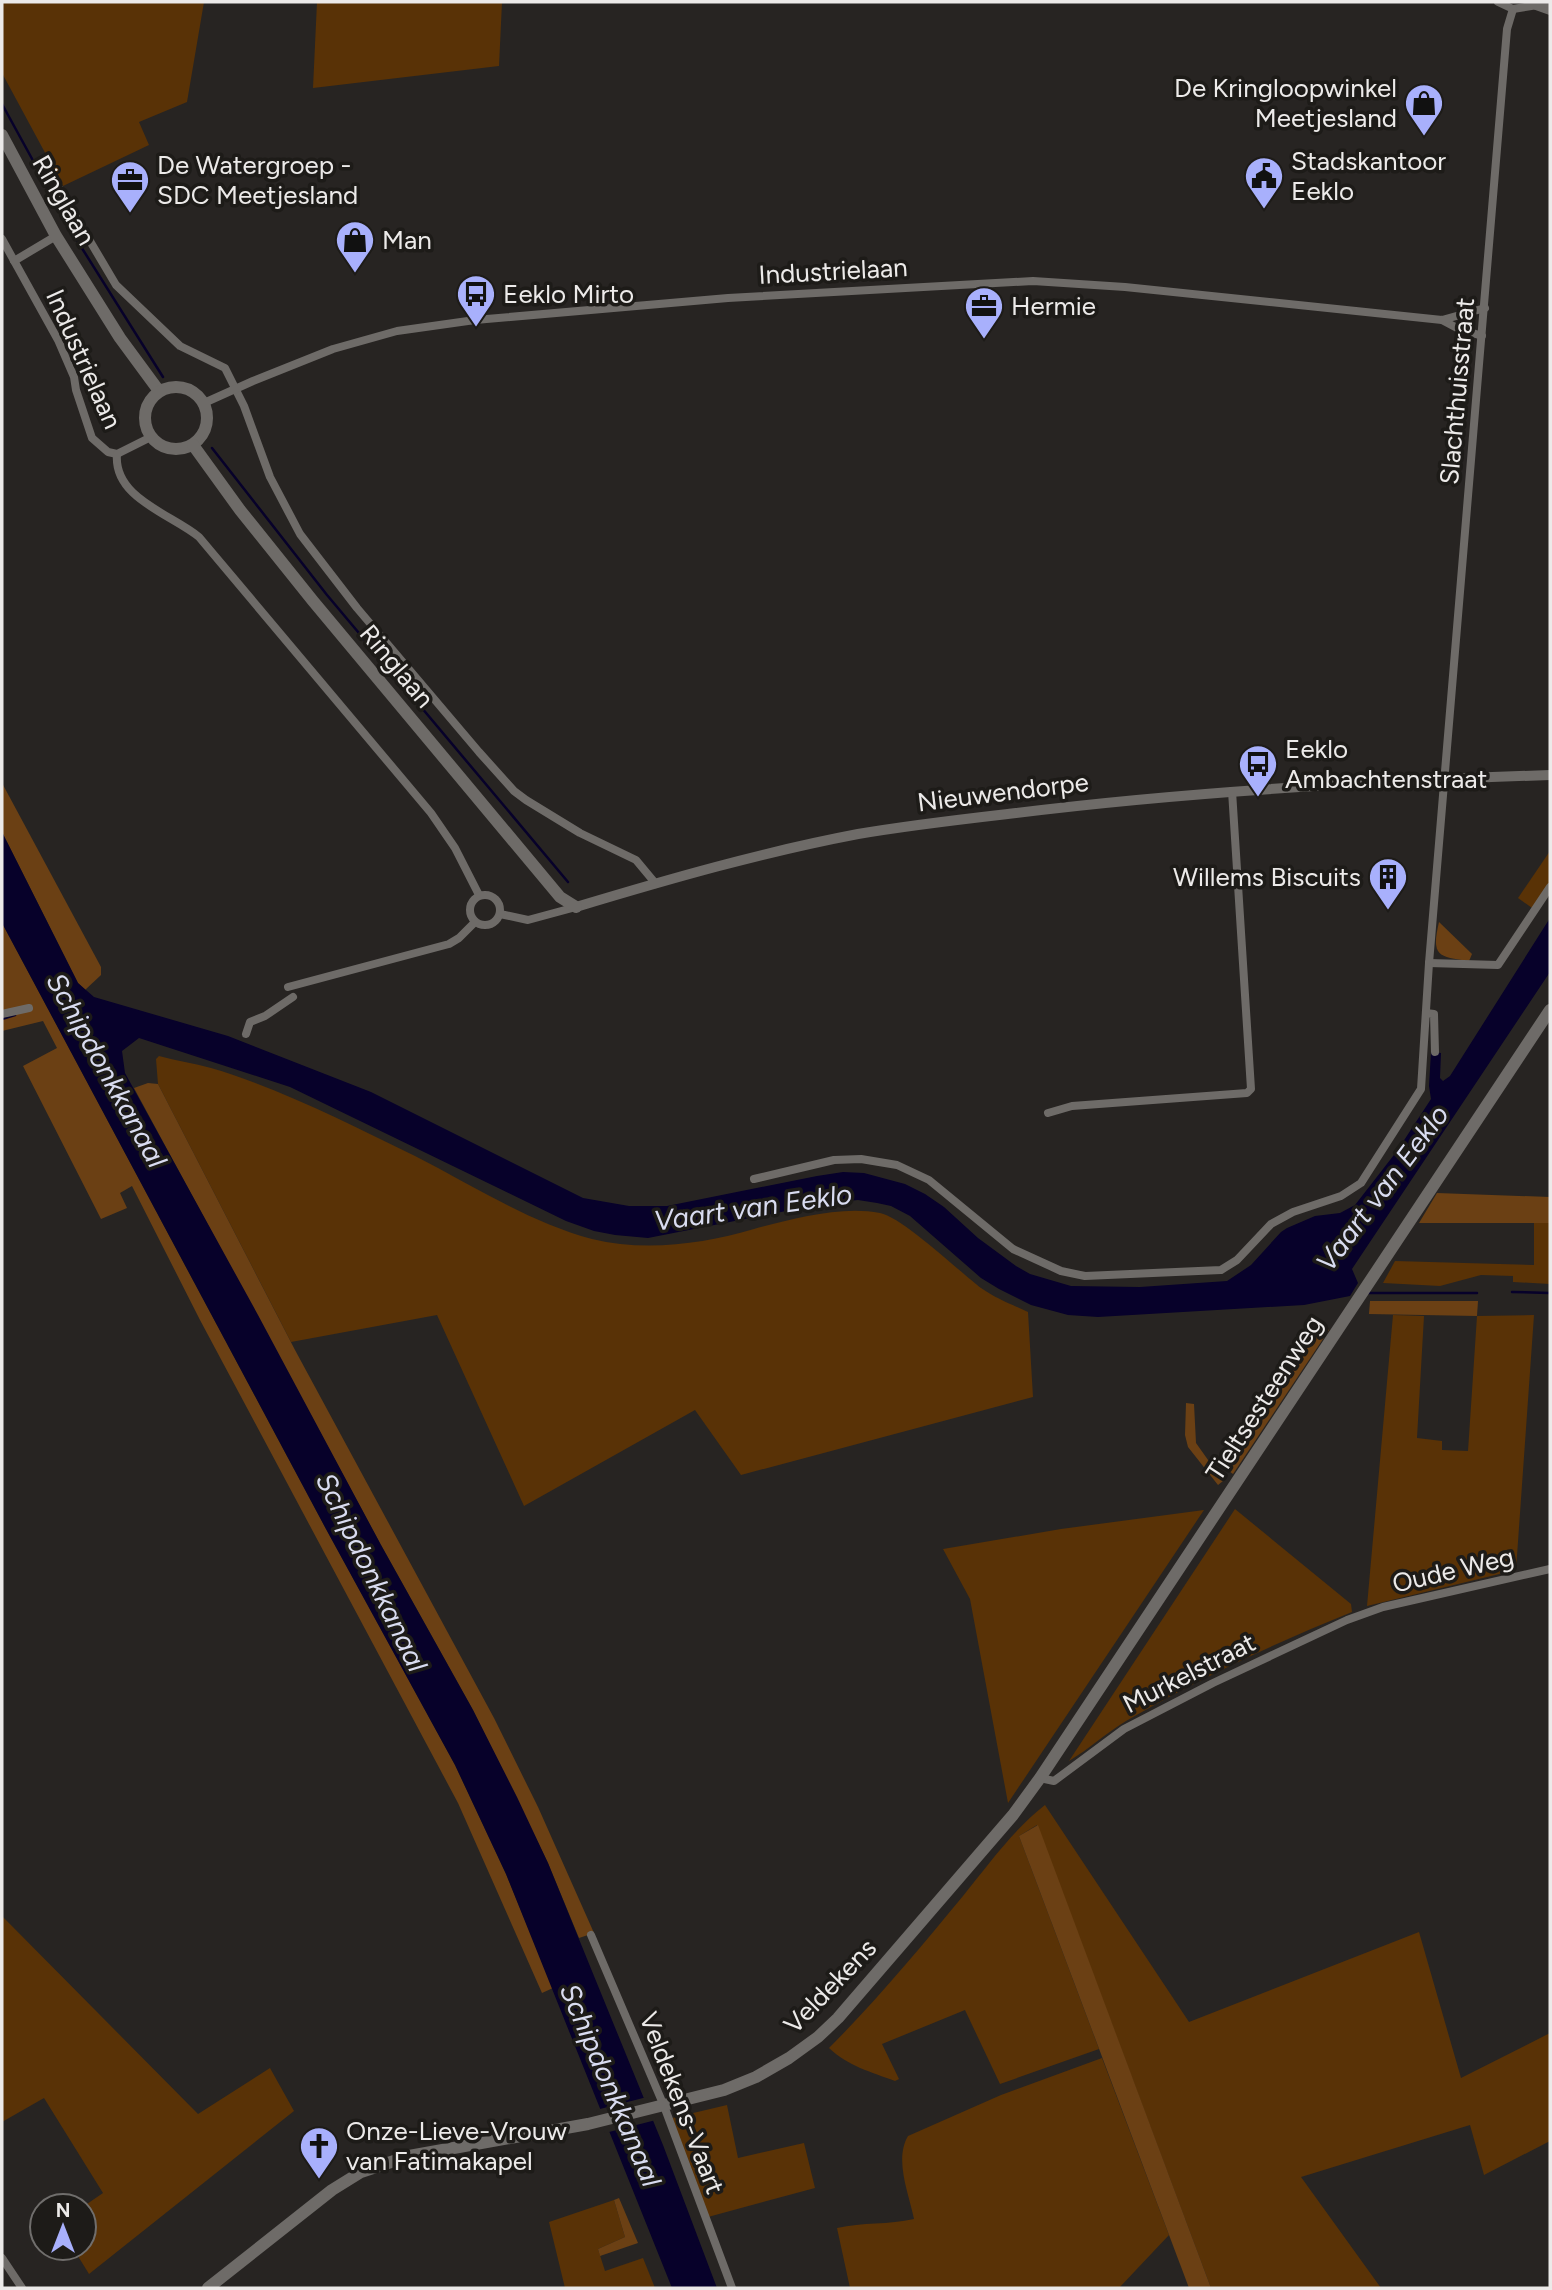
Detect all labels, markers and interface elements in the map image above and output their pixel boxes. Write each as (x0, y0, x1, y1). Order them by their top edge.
place label: De Kringloopwinkel Meetjesland (1174, 72, 1397, 134)
shop icon: De Kringloopwinkel Meetjesland (1403, 82, 1445, 137)
place label: Stadskantoor Eeklo (1291, 145, 1446, 207)
street label: Ringlaan (25, 149, 103, 251)
place label: De Watergroep - SDC Meetjesland (157, 149, 358, 211)
public building icon: Stadskantoor Eeklo (1243, 155, 1285, 210)
office icon: De Watergroep - SDC Meetjesland (109, 159, 151, 214)
shop icon: Man (334, 219, 376, 274)
place label: Man (382, 224, 432, 256)
street label: Industrielaan (758, 251, 908, 291)
bus stop icon: Eeklo Mirto (455, 273, 497, 328)
place label: Eeklo Mirto (503, 278, 634, 310)
street label: Industrielaan (39, 284, 129, 434)
office icon: Hermie (963, 285, 1005, 340)
place label: Hermie (1011, 290, 1096, 322)
street label: Slachthuisstraat (1433, 296, 1481, 486)
street label: Ringlaan (353, 618, 441, 714)
place label: Eeklo Ambachtenstraat (1285, 733, 1488, 795)
bus stop icon: Eeklo Ambachtenstraat (1237, 743, 1279, 798)
street label: Nieuwendorpe (916, 766, 1090, 818)
building icon: Willems Biscuits (1367, 856, 1409, 911)
place label: Willems Biscuits (1173, 861, 1361, 893)
water label: Schipdonkkanaal (39, 967, 175, 1174)
water label: Vaart van Eeklo (1308, 1098, 1456, 1278)
water label: Vaart van Eeklo (652, 1176, 854, 1238)
street label: Tieltsesteenweg (1199, 1309, 1329, 1487)
water label: Schipdonkkanaal (309, 1467, 435, 1678)
street label: Oude Weg (1389, 1540, 1517, 1600)
street label: Murkelstraat (1117, 1626, 1261, 1720)
street label: Veldekens (777, 1932, 883, 2040)
water label: Schipdonkkanaal (553, 1978, 669, 2192)
street label: Veldekens-Vaart (633, 2007, 731, 2199)
place label: Onze-Lieve-Vrouw van Fatimakapel (346, 2115, 567, 2177)
church icon: Onze-Lieve-Vrouw van Fatimakapel (298, 2125, 340, 2180)
north arrow (28, 2192, 98, 2262)
text: N (56, 2199, 70, 2222)

